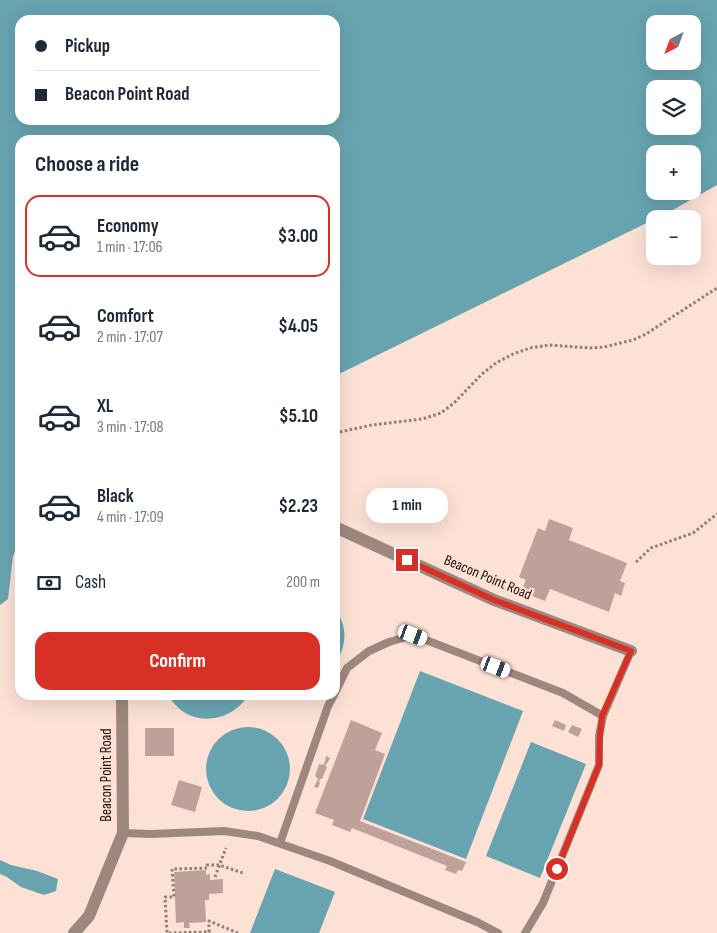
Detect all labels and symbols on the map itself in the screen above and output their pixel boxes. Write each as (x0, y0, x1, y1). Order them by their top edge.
north arrow (646, 15, 701, 70)
callout: 1 min (366, 488, 448, 522)
route end (396, 549, 418, 571)
street label: Beacon Point Road (441, 550, 534, 604)
car (396, 623, 429, 647)
car (479, 655, 512, 679)
street label: Beacon Point Road (97, 728, 116, 822)
route start (546, 858, 568, 880)

